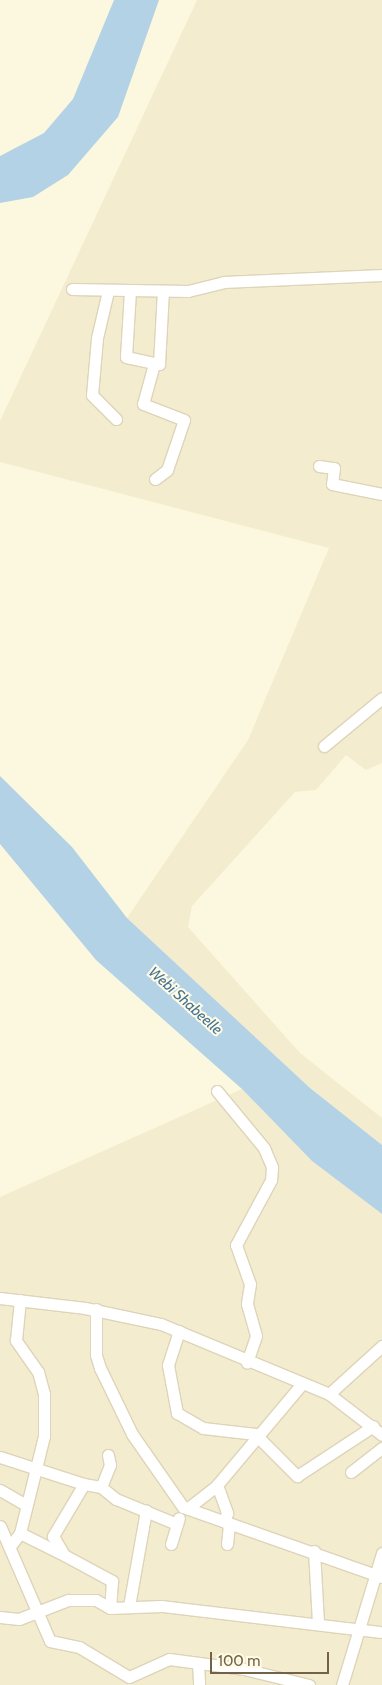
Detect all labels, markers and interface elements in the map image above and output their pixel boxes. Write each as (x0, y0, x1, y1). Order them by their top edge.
water label: Webi Shabeelle (144, 963, 226, 1039)
scale bar (212, 1642, 331, 1674)
text: 100 m (218, 1652, 260, 1670)

